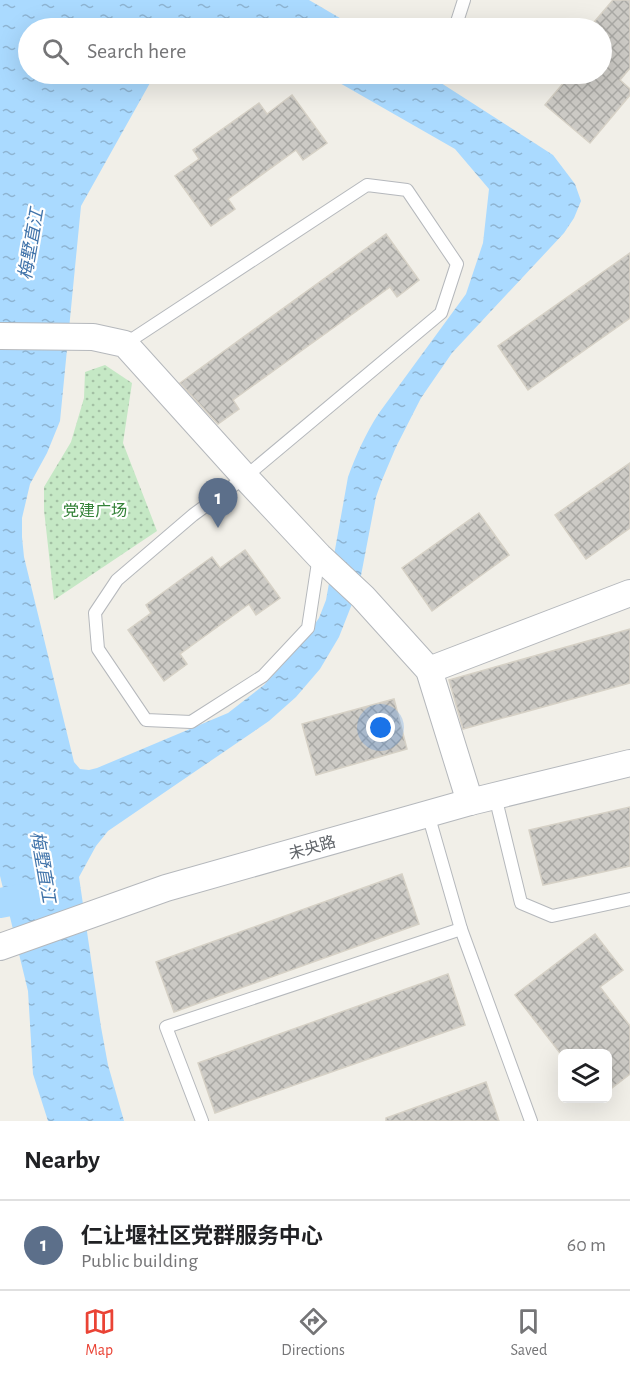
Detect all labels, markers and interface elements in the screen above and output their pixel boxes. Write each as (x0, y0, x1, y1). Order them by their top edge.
search box (18, 18, 612, 84)
icon: search (39, 35, 72, 68)
text: Search here (87, 40, 186, 62)
water label: 梅墅直江 (15, 205, 47, 281)
pin: 1 (198, 478, 238, 528)
park label: 党建广场 (63, 502, 127, 519)
your location (366, 713, 395, 742)
water label: 梅墅直江 (27, 830, 59, 906)
street label: 未央路 (287, 833, 338, 862)
map controls (558, 1049, 612, 1103)
button: layers (558, 1049, 612, 1103)
text: Nearby (24, 1147, 100, 1173)
text: 仁让堰社区党群服务中心 (81, 1225, 323, 1247)
text: 1 (40, 1235, 47, 1255)
text: 60 m (567, 1235, 606, 1255)
text: Public building (81, 1251, 198, 1271)
tab: Map (83, 1305, 116, 1360)
tab: Directions (281, 1305, 345, 1360)
tab: Saved (511, 1305, 547, 1360)

